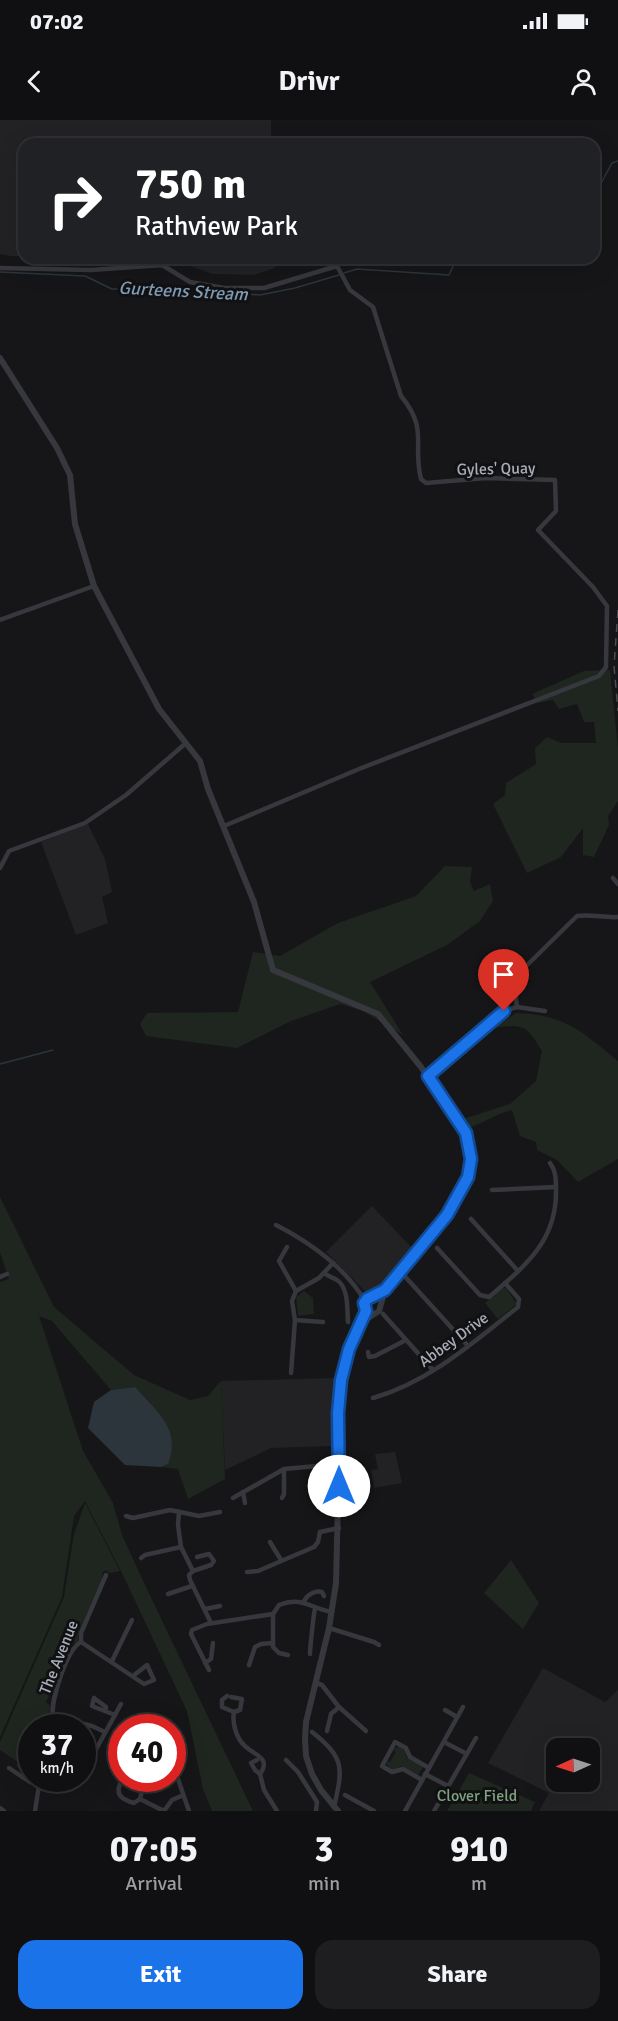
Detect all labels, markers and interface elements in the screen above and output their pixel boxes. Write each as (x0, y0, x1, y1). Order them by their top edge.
text: 07:02 (30, 8, 84, 35)
icon: back (18, 65, 51, 98)
text: Drivr (279, 65, 339, 98)
icon: person (567, 65, 600, 98)
text: 750 m (135, 159, 246, 210)
icon: right (36, 162, 114, 240)
text: Rathview Park (135, 210, 298, 243)
water label: Gurteens Stream (118, 277, 249, 305)
street label: Gyles' Quay (457, 458, 536, 480)
pin (478, 949, 529, 1011)
icon: arrive (487, 958, 520, 991)
street label: Abbey Drive (415, 1308, 492, 1372)
position arrow (307, 1454, 371, 1518)
street label: The Avenue (35, 1617, 83, 1697)
speed limit sign: 40 (108, 1714, 186, 1792)
text: 37 (41, 1727, 73, 1764)
north arrow (546, 1738, 600, 1792)
map controls (546, 1738, 600, 1792)
text: km/h (40, 1759, 74, 1777)
park label: Clover Field (437, 1786, 517, 1806)
text: 07:05 (110, 1827, 198, 1872)
text: 3 (314, 1827, 334, 1872)
text: 910 (450, 1827, 508, 1872)
text: Arrival (125, 1871, 183, 1896)
text: min (308, 1871, 340, 1896)
text: m (471, 1871, 487, 1896)
button: Exit (18, 1940, 303, 2009)
button: Share (315, 1940, 600, 2009)

